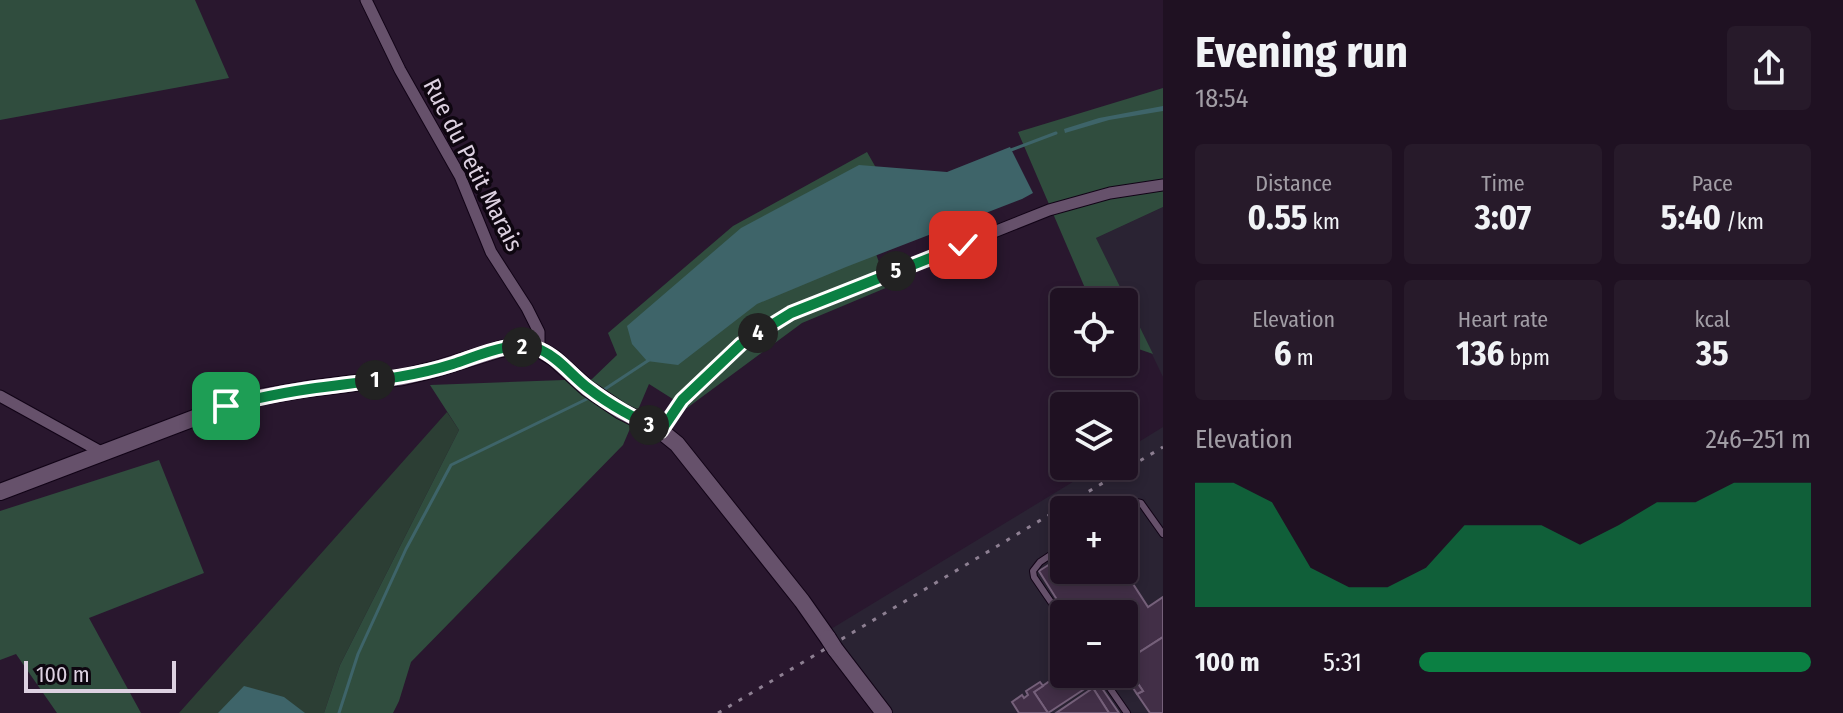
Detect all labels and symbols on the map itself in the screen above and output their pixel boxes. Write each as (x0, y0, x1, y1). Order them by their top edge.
street label: Rue du Petit Marais (417, 74, 529, 256)
pin (929, 211, 997, 279)
pin: 5 (876, 251, 916, 291)
pin: 4 (738, 313, 778, 353)
pin: 2 (502, 327, 542, 367)
pin: 1 (355, 360, 395, 400)
pin (192, 372, 260, 440)
pin: 3 (629, 405, 669, 445)
scale bar (24, 657, 176, 693)

